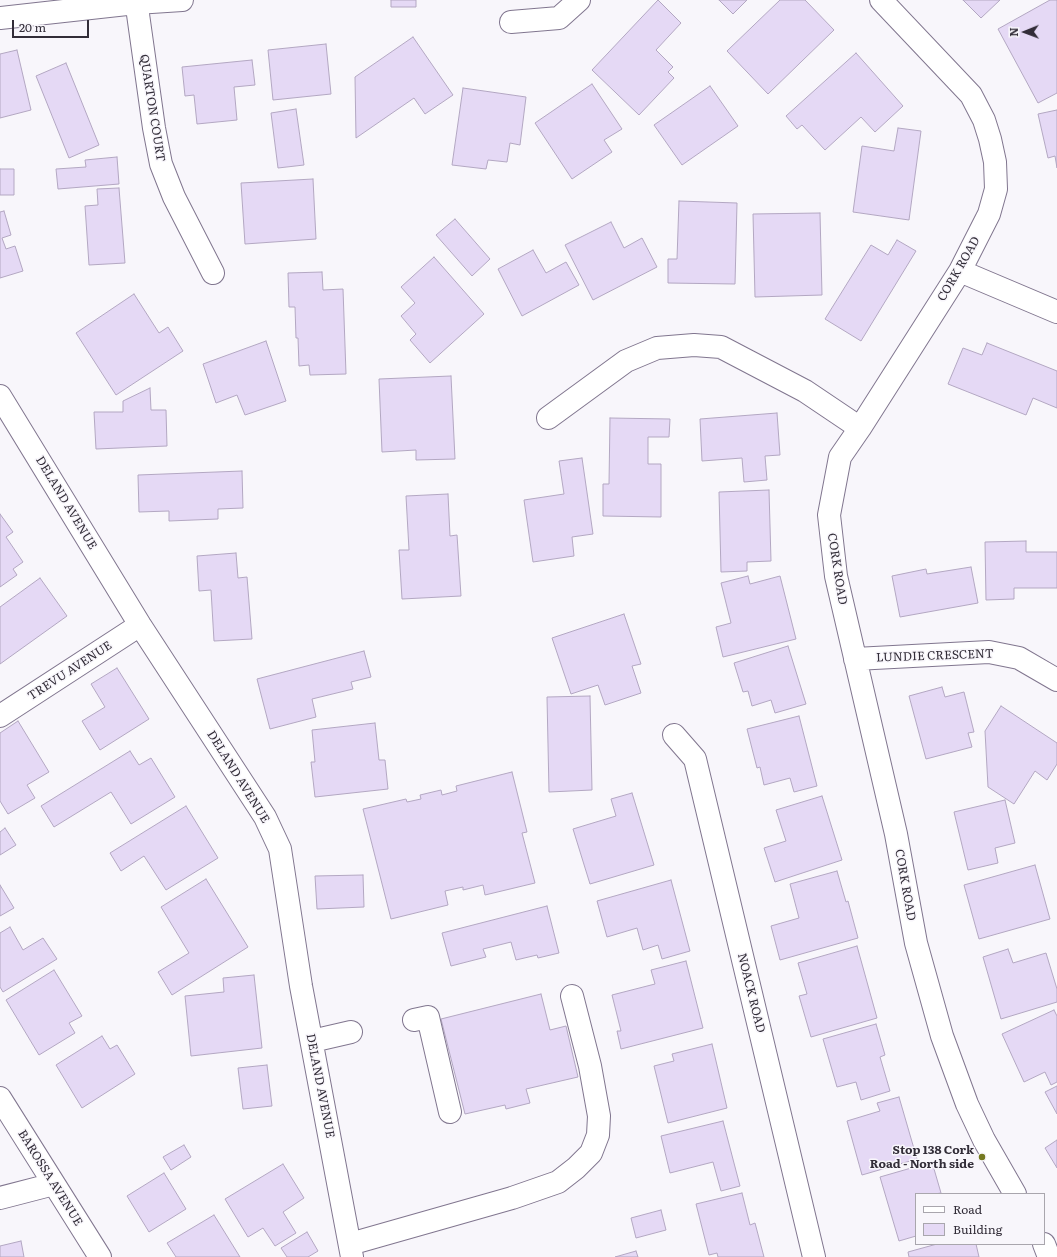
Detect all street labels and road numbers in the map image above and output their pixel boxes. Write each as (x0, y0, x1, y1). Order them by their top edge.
street label: QUARTON COURT (136, 53, 168, 163)
street label: CORK ROAD (935, 234, 983, 304)
street label: DELAND AVENUE (32, 454, 100, 552)
street label: CORK ROAD (824, 532, 850, 606)
street label: TREVU AVENUE (25, 638, 115, 704)
street label: LUNDIE CRESCENT (876, 647, 994, 665)
street label: DELAND AVENUE (204, 728, 272, 826)
street label: CORK ROAD (892, 848, 918, 922)
street label: NOACK ROAD (734, 952, 768, 1034)
street label: DELAND AVENUE (303, 1032, 337, 1140)
street label: BAROSSA AVENUE (15, 1127, 85, 1229)

